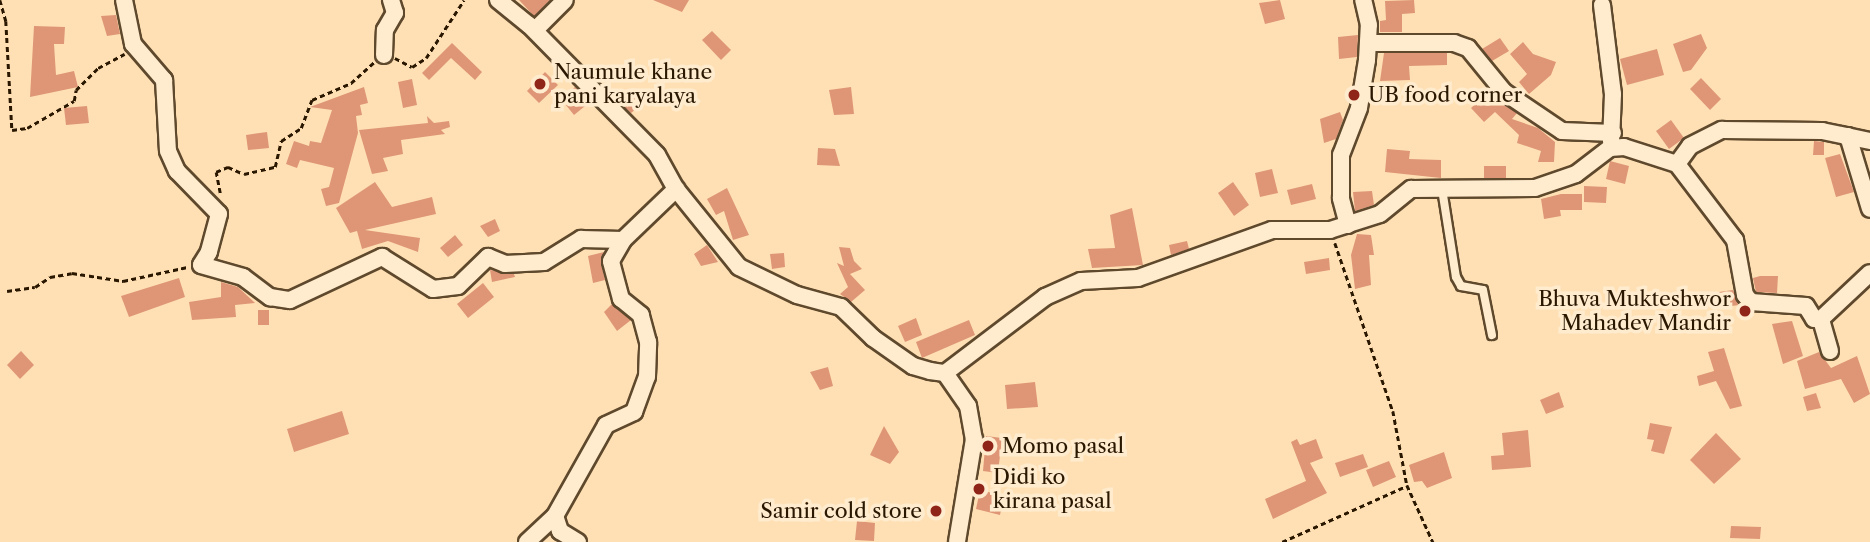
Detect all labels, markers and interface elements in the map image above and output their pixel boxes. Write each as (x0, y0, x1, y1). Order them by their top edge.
place label: Naumule khane pani karyalaya (554, 59, 712, 109)
marker: Naumule khane pani karyalaya (532, 76, 548, 92)
place label: UB food corner (1368, 82, 1522, 108)
marker: UB food corner (1346, 87, 1362, 103)
place label: Bhuva Mukteshwor Mahadev Mandir (1538, 286, 1731, 336)
marker: Bhuva Mukteshwor Mahadev Mandir (1737, 303, 1753, 319)
place label: Momo pasal (1002, 433, 1124, 459)
marker: Momo pasal (980, 438, 996, 454)
place label: Didi ko kirana pasal (993, 464, 1112, 514)
marker: Didi ko kirana pasal (971, 481, 987, 497)
place label: Samir cold store (760, 498, 922, 524)
marker: Samir cold store (928, 503, 944, 519)

